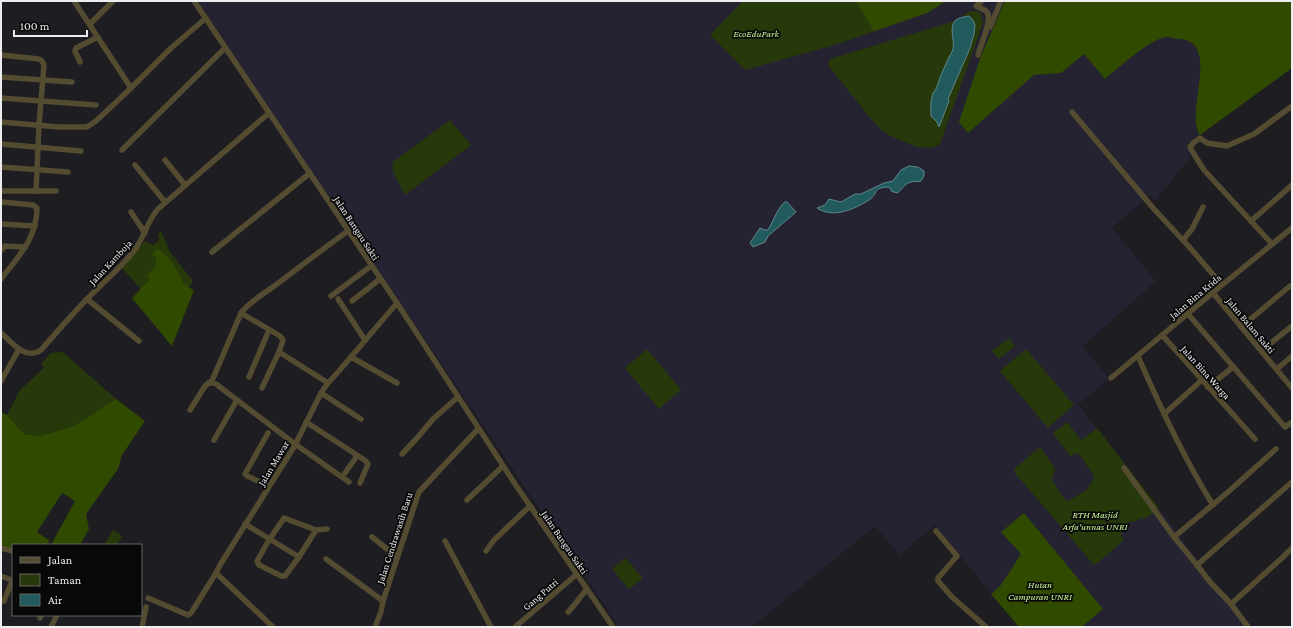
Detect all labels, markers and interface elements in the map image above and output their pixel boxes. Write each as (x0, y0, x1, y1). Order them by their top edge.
scale bar (14, 12, 87, 38)
text: 100 m (20, 19, 50, 33)
park label: EcoEduPark (733, 28, 779, 39)
street label: Jalan Bangau Sakti (331, 193, 382, 263)
street label: Jalan Kamboja (86, 237, 135, 289)
street label: Jalan Bina Krida (1167, 271, 1224, 322)
street label: Jalan Balam Sakti (1223, 294, 1277, 356)
street label: Jalan Bina Warga (1178, 343, 1233, 402)
street label: Jalan Mawar (255, 438, 291, 489)
street label: Jalan Cendrawasih Baru (374, 490, 415, 586)
street label: Jalan Bangau Sakti (539, 508, 590, 576)
park label: RTH Masjid Arfa'unnas UNRI (1062, 509, 1128, 532)
legend (12, 544, 142, 616)
text: Jalan (47, 553, 73, 567)
text: Taman (48, 573, 82, 587)
street label: Gang Putri (521, 576, 560, 613)
park label: Hutan Campuran UNRI (1008, 579, 1073, 602)
text: Air (48, 593, 63, 607)

